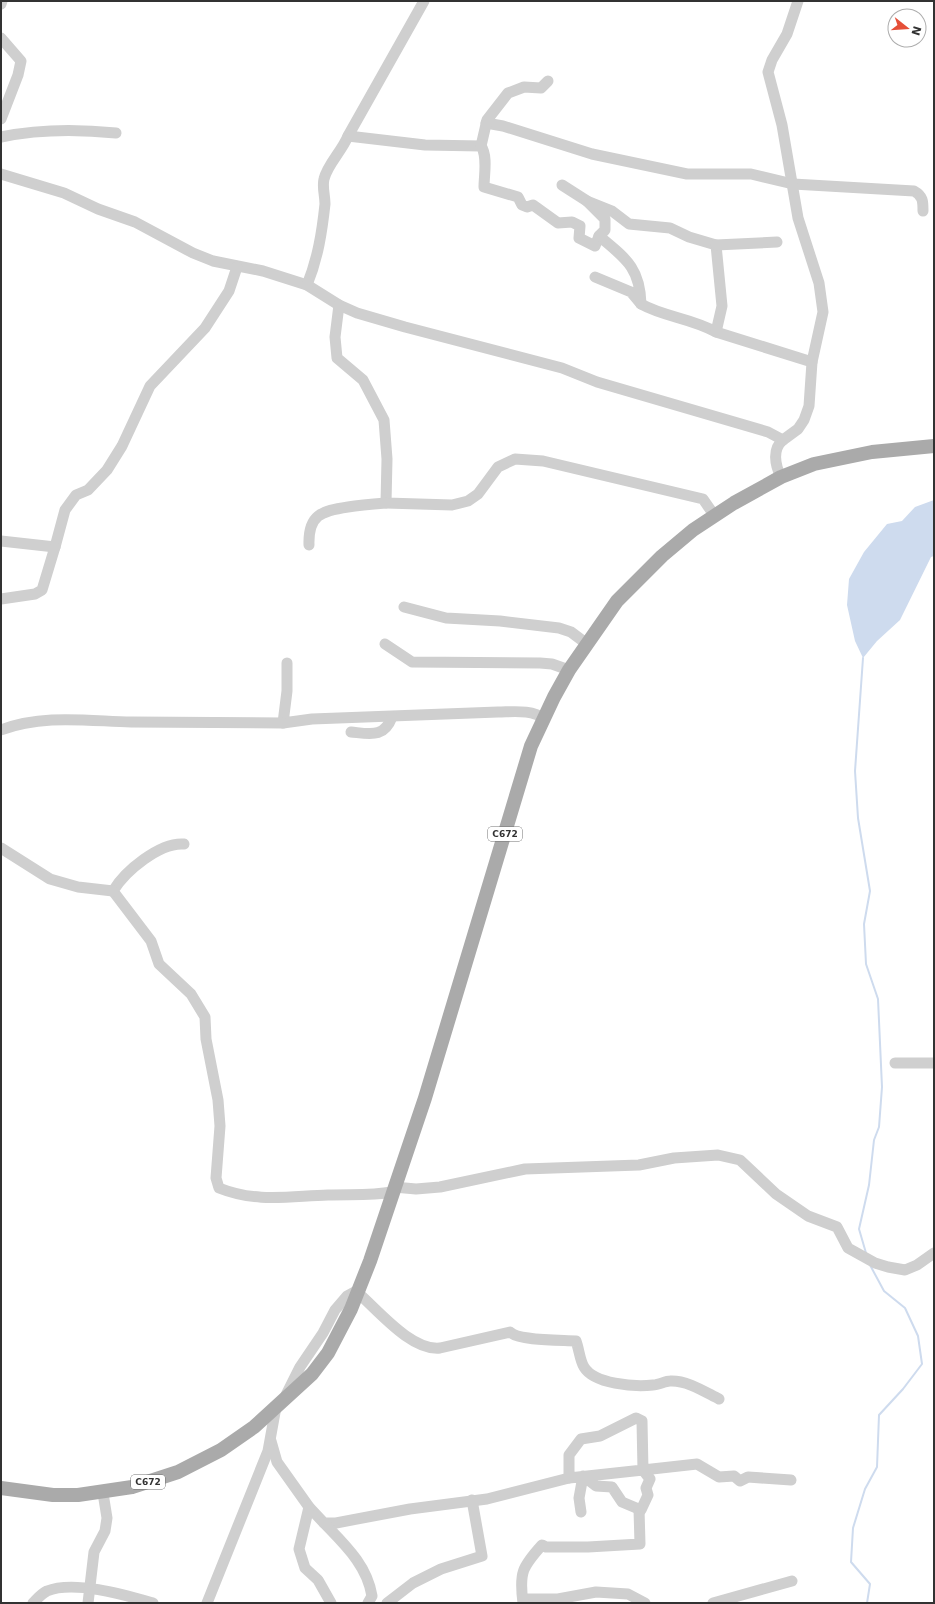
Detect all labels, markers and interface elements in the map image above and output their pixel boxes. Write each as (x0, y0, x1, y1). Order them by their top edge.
north arrow (887, 8, 927, 48)
text: N (909, 24, 924, 37)
road number: C672 (488, 827, 522, 841)
road number: C672 (131, 1475, 165, 1489)

